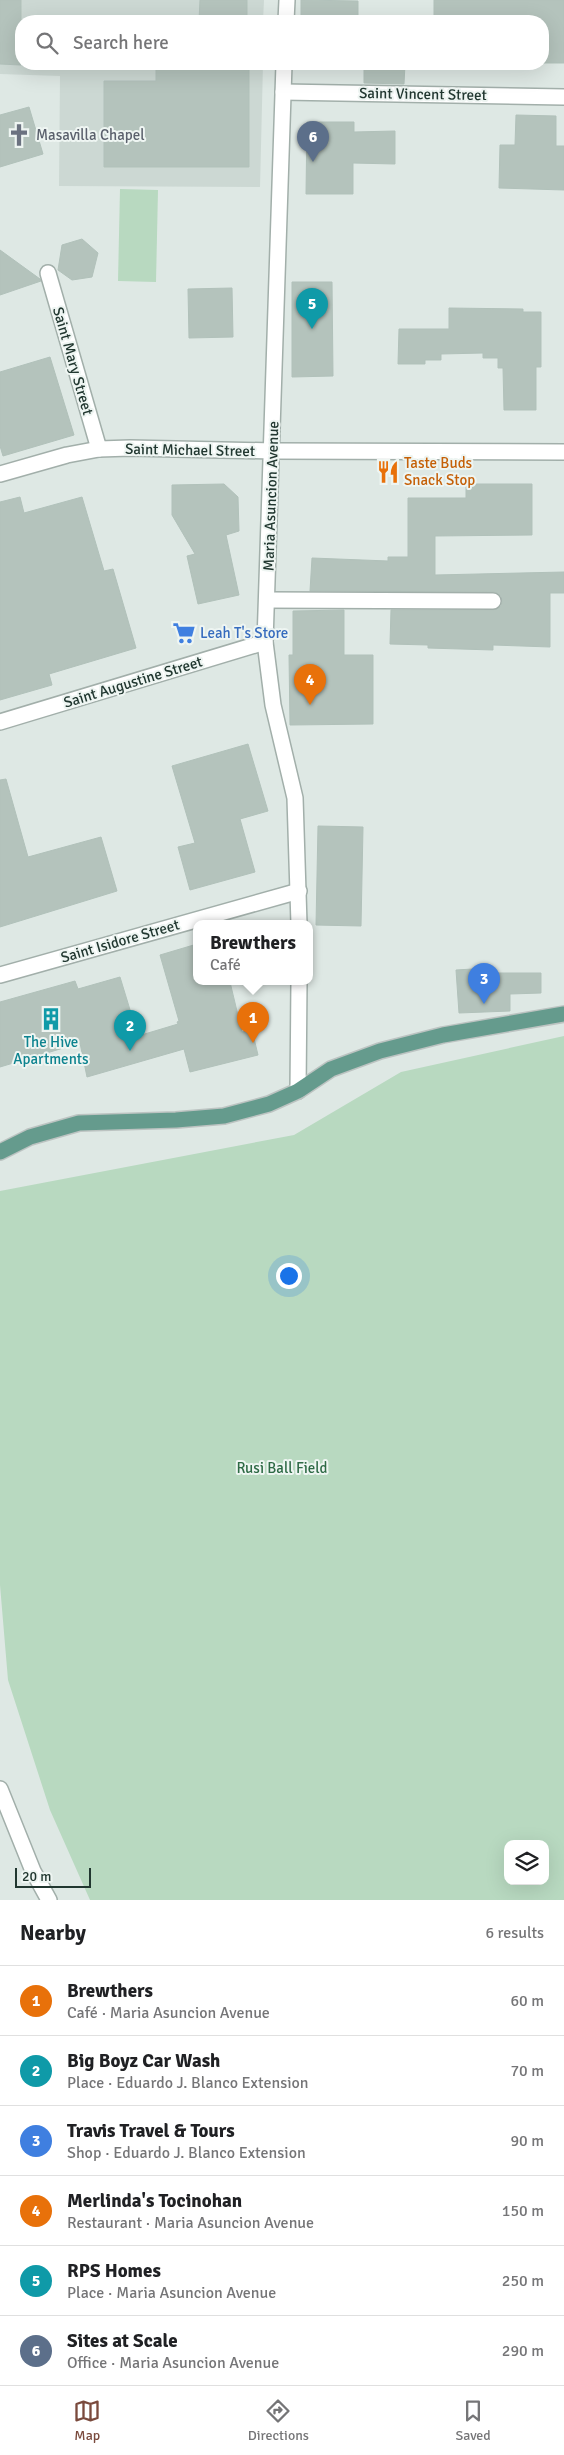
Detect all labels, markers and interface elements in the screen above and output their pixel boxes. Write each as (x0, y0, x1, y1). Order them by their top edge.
search box (15, 15, 549, 70)
icon: search (33, 29, 61, 57)
text: Search here (73, 31, 169, 55)
street label: Saint Vincent Street (359, 84, 487, 104)
pin: 6 (297, 121, 329, 162)
church icon: Masavilla Chapel (6, 122, 32, 148)
place label: Masavilla Chapel (36, 126, 145, 144)
pin: 5 (296, 288, 328, 329)
street label: Saint Mary Street (49, 305, 97, 417)
street label: Maria Asuncion Avenue (259, 421, 283, 571)
street label: Saint Michael Street (125, 440, 255, 460)
place label: Taste Buds Snack Stop (404, 454, 475, 489)
restaurant icon: Taste Buds Snack Stop (375, 459, 401, 485)
supermarket icon: Leah T's Store (171, 620, 197, 646)
place label: Leah T's Store (200, 624, 288, 642)
street label: Saint Augustine Street (61, 652, 205, 712)
pin: 4 (294, 664, 326, 705)
street label: Saint Isidore Street (59, 915, 181, 967)
popup (193, 920, 313, 985)
text: Brewthers (210, 931, 296, 955)
text: Café (210, 955, 241, 975)
pin: 3 (468, 963, 500, 1004)
pin: 1 (237, 1002, 269, 1043)
building icon: The Hive Apartments (38, 1006, 64, 1032)
pin: 2 (114, 1010, 146, 1051)
place label: The Hive Apartments (13, 1033, 89, 1068)
your location (276, 1263, 302, 1289)
park label: Rusi Ball Field (236, 1459, 328, 1477)
map controls (504, 1840, 549, 1885)
button: layers (504, 1840, 549, 1885)
scale bar (15, 1865, 91, 1888)
text: 20 m (22, 1868, 51, 1885)
text: Nearby (20, 1920, 86, 1946)
text: 6 results (485, 1923, 544, 1943)
text: Brewthers (67, 1979, 153, 2003)
text: 1 (32, 1991, 40, 2011)
text: 60 m (510, 1991, 544, 2011)
text: Café · Maria Asuncion Avenue (67, 2003, 270, 2023)
text: Big Boyz Car Wash (67, 2049, 220, 2073)
text: 2 (32, 2061, 40, 2081)
text: 70 m (510, 2061, 544, 2081)
text: Place · Eduardo J. Blanco Extension (67, 2073, 309, 2093)
text: Travis Travel & Tours (67, 2119, 235, 2143)
text: 3 (32, 2131, 40, 2151)
text: 90 m (510, 2131, 544, 2151)
text: Shop · Eduardo J. Blanco Extension (67, 2143, 306, 2163)
text: Merlinda's Tocinohan (67, 2189, 242, 2213)
text: 4 (32, 2201, 40, 2221)
text: 150 m (502, 2201, 544, 2221)
text: Restaurant · Maria Asuncion Avenue (67, 2213, 314, 2233)
text: RPS Homes (67, 2259, 161, 2283)
text: 5 (32, 2271, 40, 2291)
text: 250 m (502, 2271, 544, 2291)
text: Place · Maria Asuncion Avenue (67, 2283, 276, 2303)
text: Sites at Scale (67, 2329, 178, 2353)
text: 6 (32, 2341, 40, 2361)
text: 290 m (502, 2341, 544, 2361)
text: Office · Maria Asuncion Avenue (67, 2353, 279, 2373)
tab: Map (73, 2397, 101, 2444)
tab: Directions (248, 2397, 309, 2444)
tab: Saved (455, 2397, 491, 2444)

